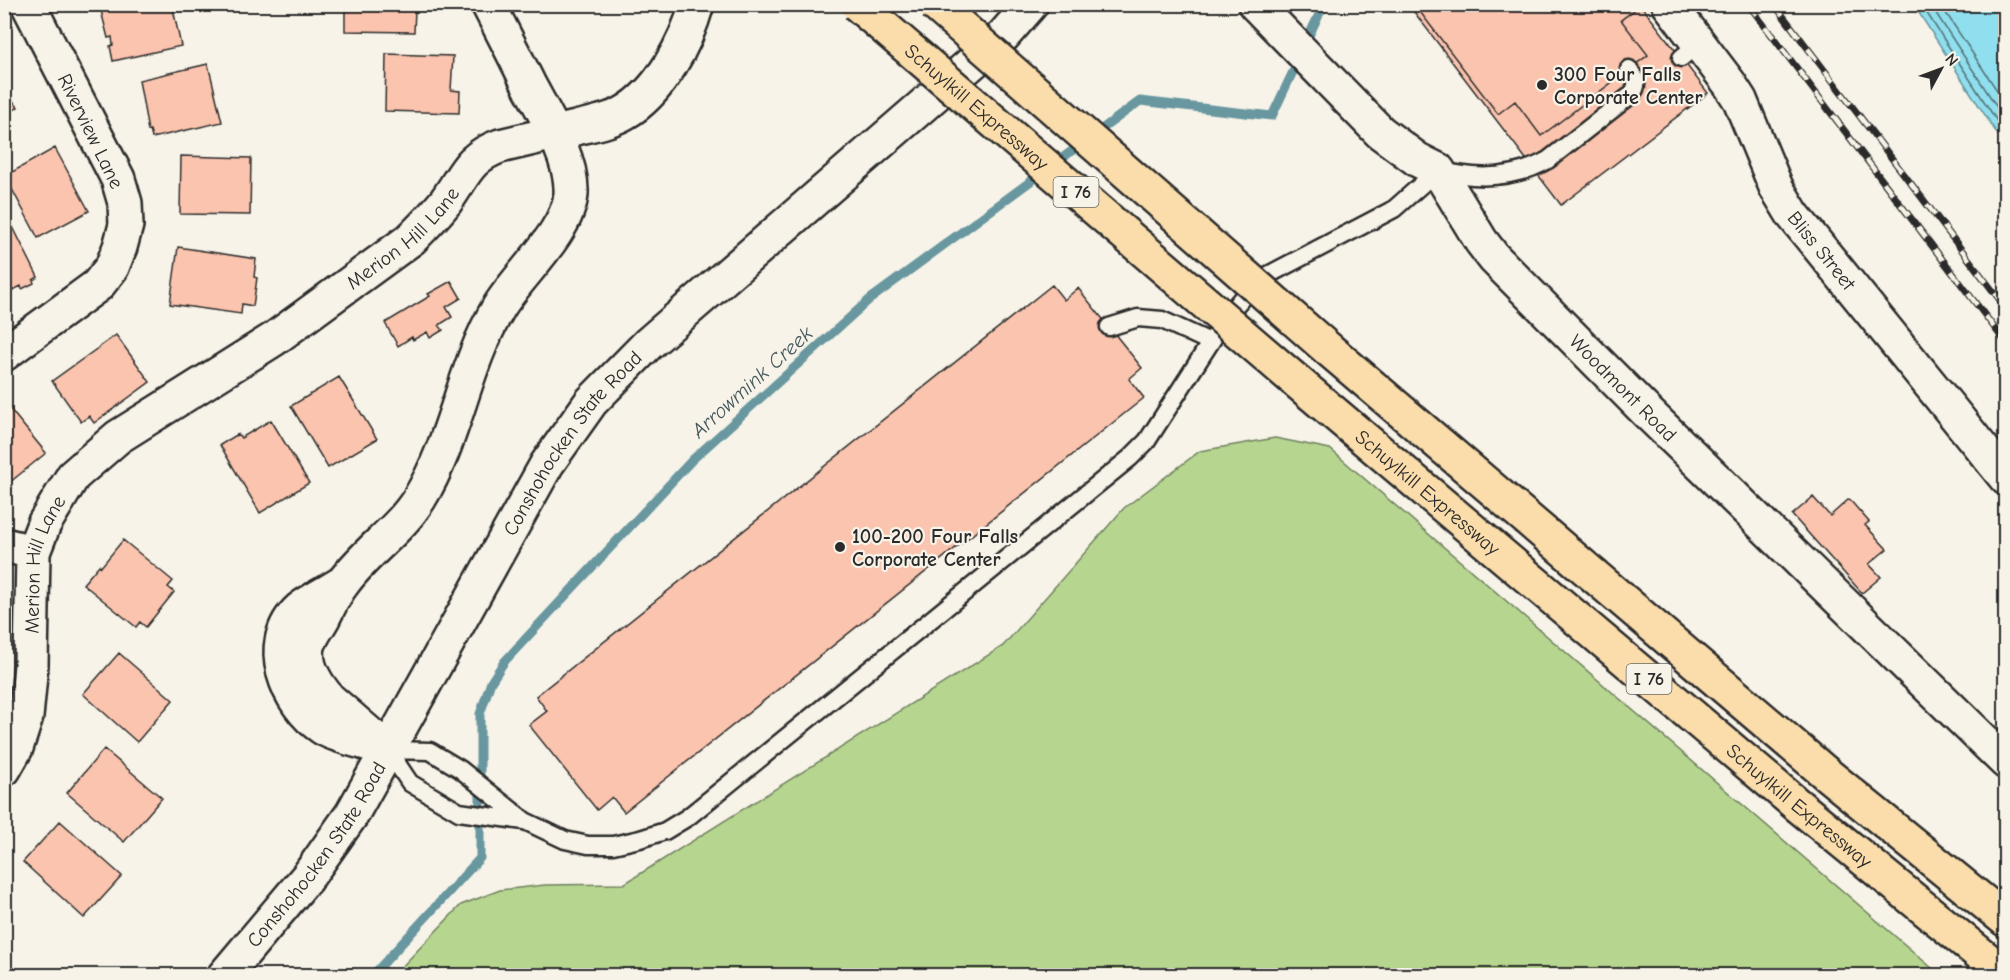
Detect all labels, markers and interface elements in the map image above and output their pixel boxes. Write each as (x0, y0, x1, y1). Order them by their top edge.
street label: Schuylkill Expressway (900, 39, 1053, 175)
north arrow (1911, 39, 1971, 99)
text: N (1941, 50, 1962, 70)
place label: 300 Four Falls Corporate Center (1554, 63, 1702, 109)
street label: Riverview Lane (53, 70, 128, 192)
marker: 300 Four Falls Corporate Center (1535, 78, 1549, 92)
road number: I 76 (1054, 177, 1098, 207)
street label: Merion Hill Lane (342, 183, 464, 294)
street label: Bliss Street (1783, 207, 1861, 296)
water label: Arrowmink Creek (686, 321, 818, 443)
street label: Woodmont Road (1564, 330, 1681, 447)
street label: Conshohocken State Road (499, 346, 647, 540)
street label: Schuylkill Expressway (1351, 425, 1504, 560)
street label: Merion Hill Lane (21, 491, 71, 634)
place label: 100-200 Four Falls Corporate Center (852, 525, 1018, 571)
marker: 100-200 Four Falls Corporate Center (833, 540, 847, 554)
road number: I 76 (1626, 664, 1672, 694)
street label: Schuylkill Expressway (1722, 739, 1876, 873)
street label: Conshohocken State Road (242, 758, 391, 952)

